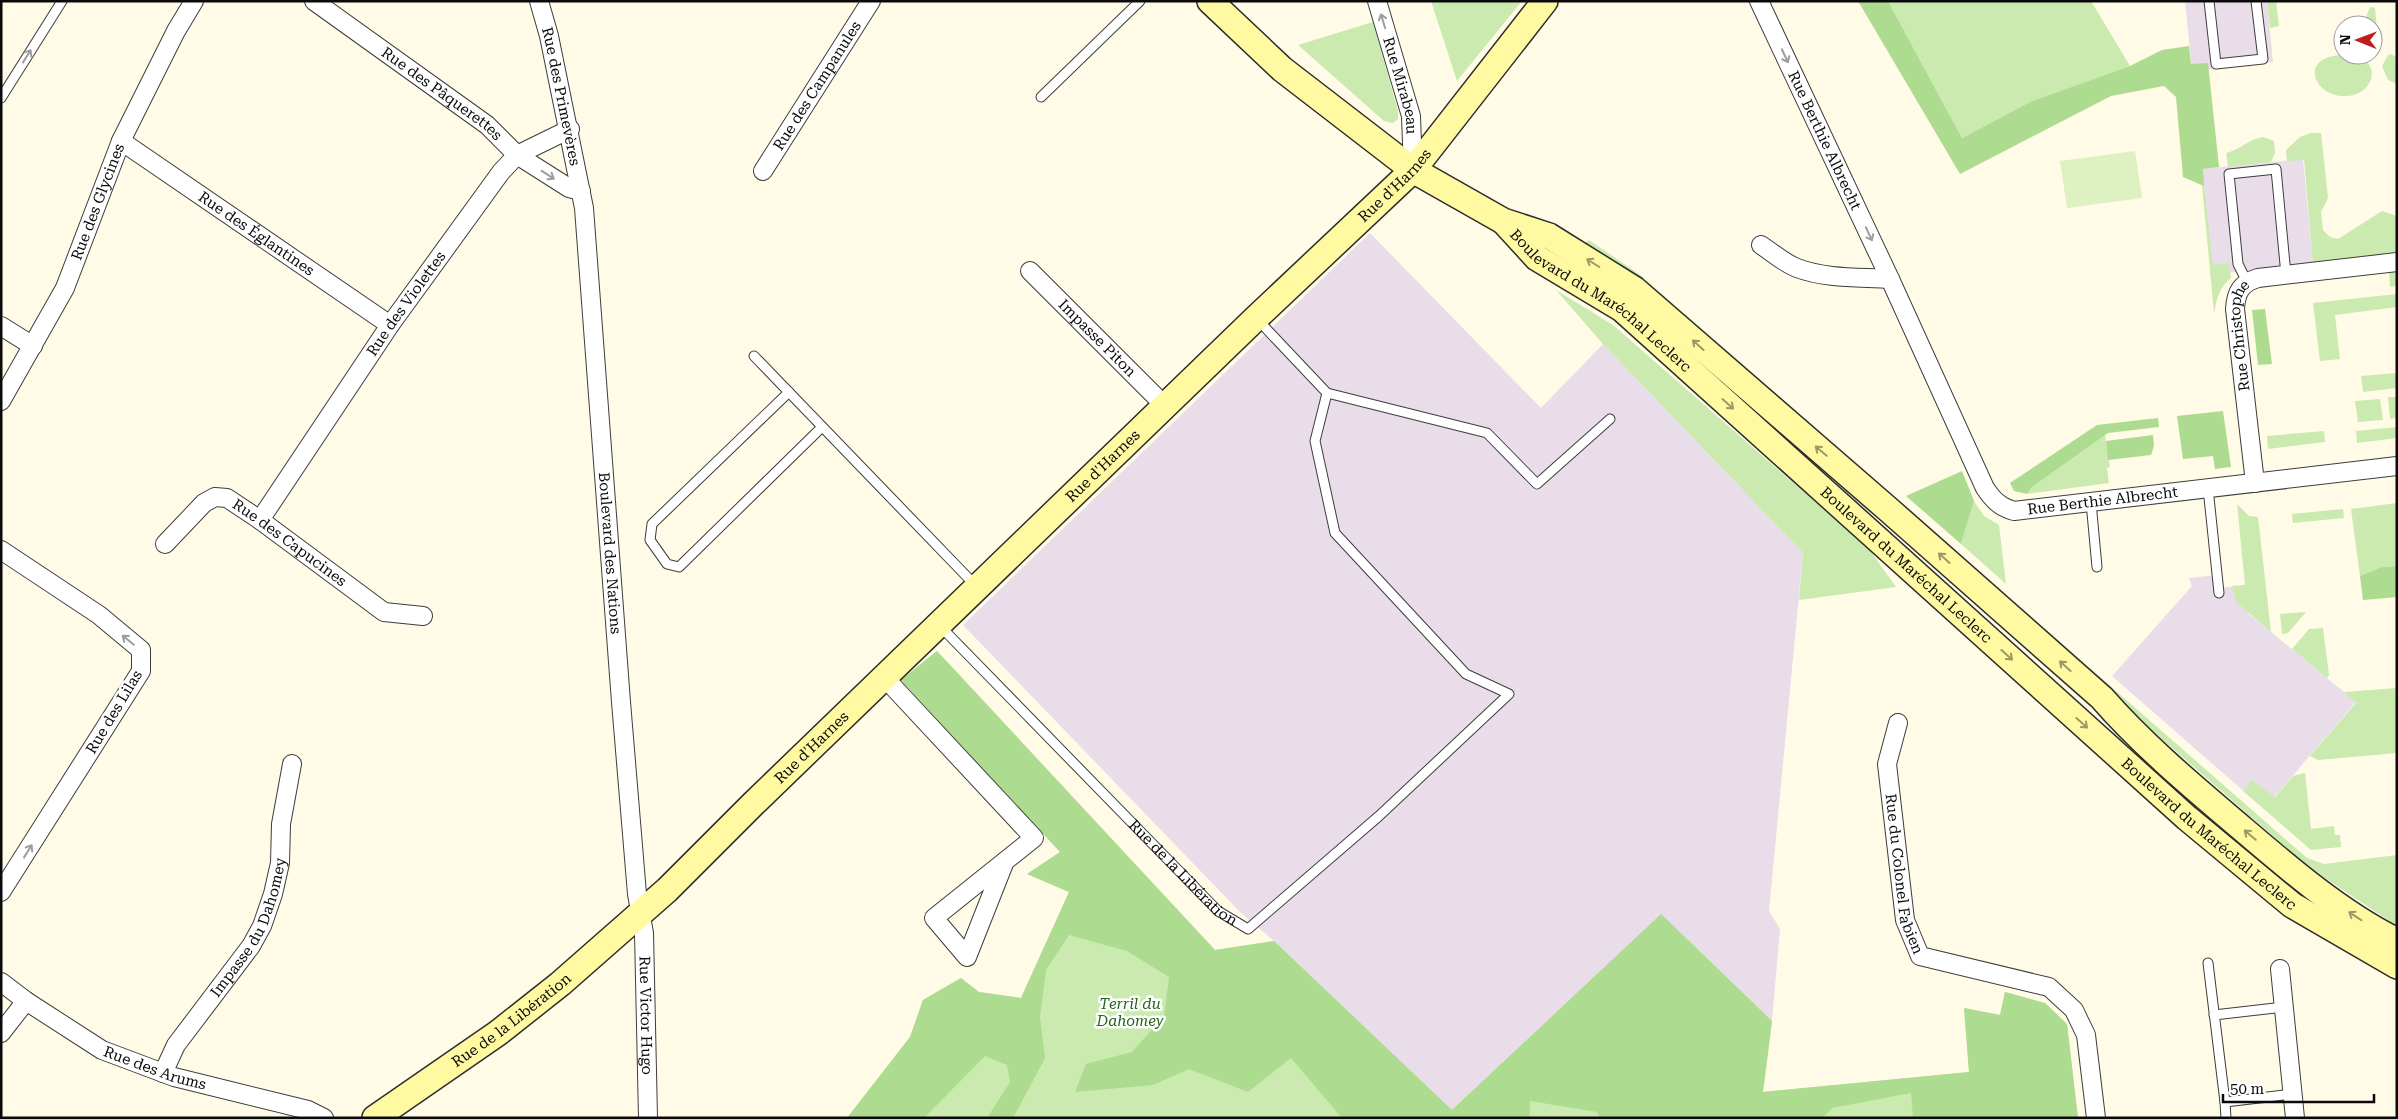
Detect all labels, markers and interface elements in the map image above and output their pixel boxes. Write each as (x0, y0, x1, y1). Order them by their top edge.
one-way arrow (1377, 13, 1387, 29)
north arrow (2333, 15, 2383, 65)
street label: Rue des Campanules (769, 18, 865, 154)
street label: Rue des Primevères (538, 25, 584, 167)
text: N (2337, 34, 2353, 45)
street label: Rue Mirabeau (1379, 35, 1421, 135)
street label: Rue des Pâquerettes (378, 43, 506, 144)
one-way arrow (1780, 48, 1790, 63)
one-way arrow (23, 50, 33, 64)
street label: Rue Berthie Albrecht (1784, 68, 1865, 213)
street label: Rue des Glycines (67, 141, 128, 263)
street label: Rue d'Harnes (1354, 145, 1435, 226)
one-way arrow (541, 170, 555, 180)
street label: Rue des Églantines (195, 188, 318, 280)
street label: Boulevard du Maréchal Leclerc (1506, 225, 1695, 376)
one-way arrow (1865, 226, 1875, 241)
street label: Rue des Violettes (363, 248, 449, 360)
one-way arrow (1586, 258, 1600, 268)
street label: Rue Christophe (2226, 276, 2253, 392)
street label: Impasse Piton (1055, 296, 1140, 381)
one-way arrow (1691, 339, 1704, 351)
one-way arrow (1722, 398, 1735, 410)
street label: Rue d'Harnes (1062, 426, 1144, 506)
one-way arrow (1814, 446, 1827, 457)
street label: Boulevard des Nations (595, 471, 625, 635)
street label: Boulevard du Maréchal Leclerc (1817, 483, 1996, 647)
street label: Rue Berthie Albrecht (2026, 483, 2179, 518)
street label: Rue des Capucines (229, 495, 350, 590)
one-way arrow (1937, 552, 1950, 563)
one-way arrow (122, 634, 135, 645)
one-way arrow (2000, 649, 2013, 661)
one-way arrow (2059, 660, 2072, 671)
street label: Rue des Lilas (82, 667, 146, 757)
street label: Rue d'Harnes (771, 708, 852, 787)
one-way arrow (2076, 717, 2089, 729)
street label: Boulevard du Maréchal Leclerc (2117, 754, 2300, 914)
street label: Rue du Colonel Fabien (1881, 793, 1927, 957)
street label: Rue de la Libération (1125, 816, 1241, 930)
one-way arrow (2244, 830, 2257, 841)
one-way arrow (23, 845, 33, 859)
street label: Impasse du Dahomey (207, 857, 289, 1001)
one-way arrow (2349, 911, 2363, 921)
street label: Rue Victor Hugo (635, 956, 656, 1075)
street label: Rue de la Libération (448, 969, 575, 1071)
park label: Terril du Dahomey (1096, 995, 1164, 1030)
street label: Rue des Arums (101, 1042, 208, 1094)
scale bar (2223, 1072, 2374, 1104)
text: 50 m (2230, 1080, 2265, 1098)

